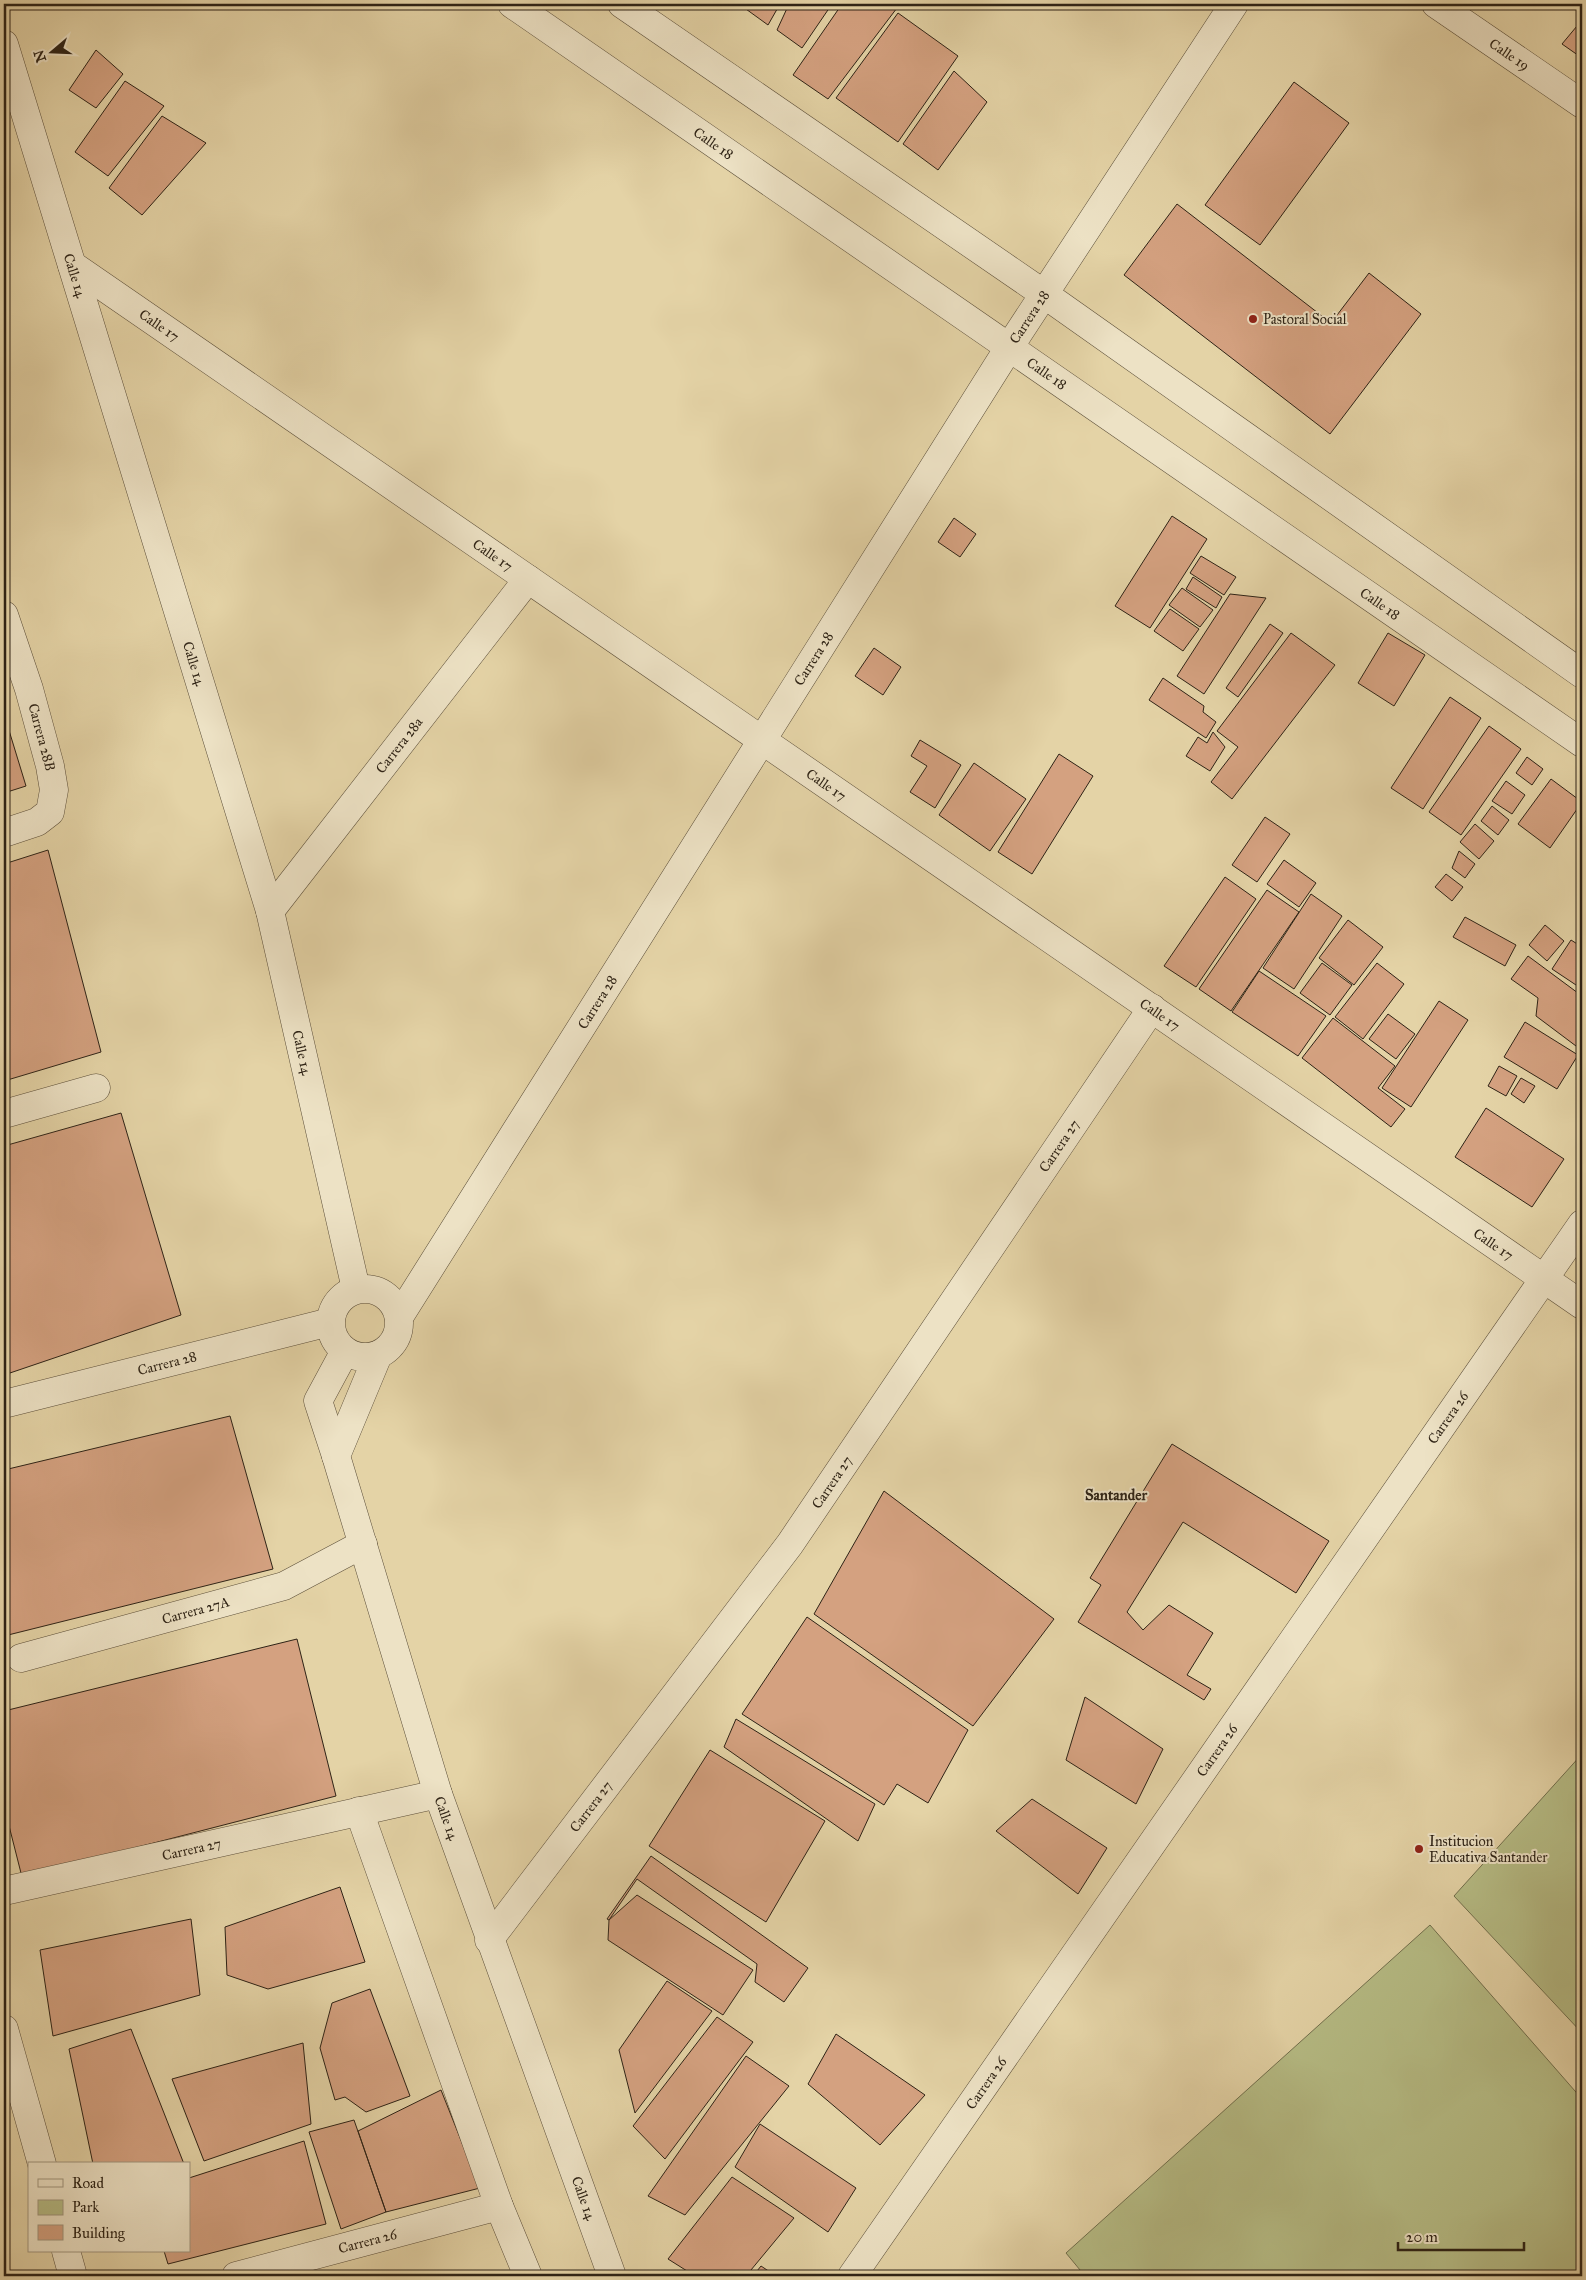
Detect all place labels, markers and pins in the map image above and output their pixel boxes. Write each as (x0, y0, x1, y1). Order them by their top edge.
place label: Pastoral Social (1263, 311, 1347, 328)
marker: Pastoral Social (1247, 313, 1259, 325)
place label: Institucion Educativa Santander (1429, 1833, 1548, 1866)
marker: Institucion Educativa Santander (1413, 1843, 1425, 1855)

